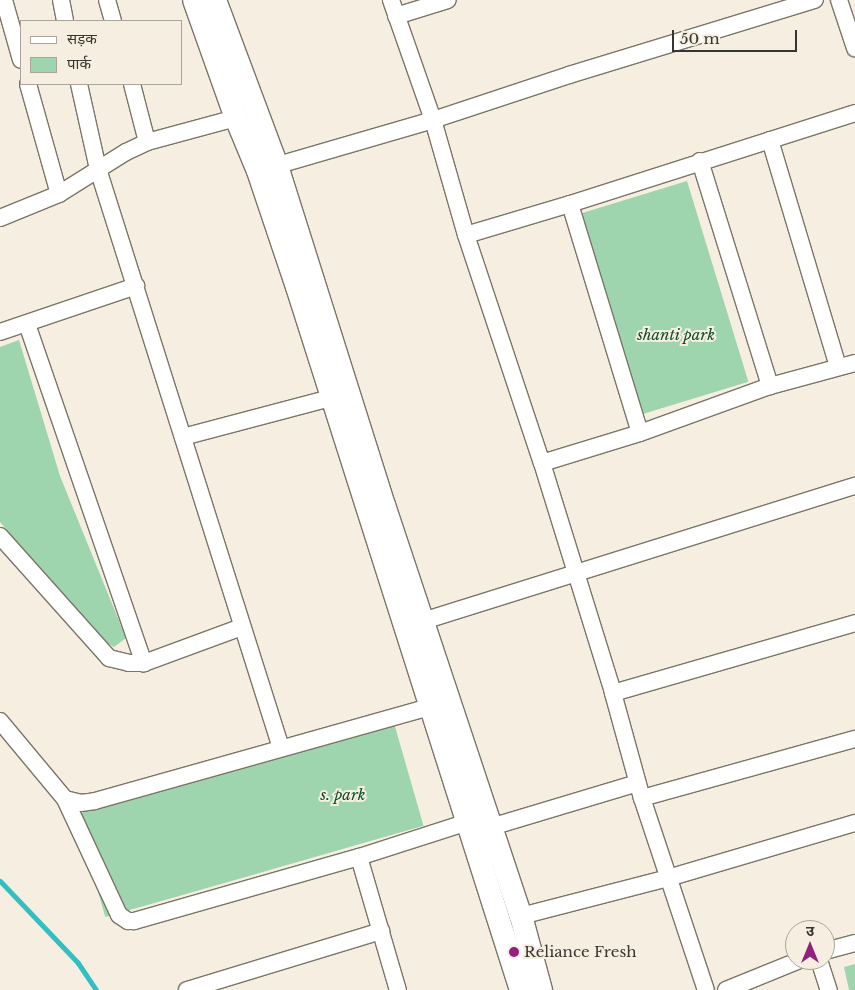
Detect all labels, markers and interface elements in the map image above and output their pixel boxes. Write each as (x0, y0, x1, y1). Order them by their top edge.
legend (20, 20, 182, 85)
scale bar (675, 20, 800, 52)
text: सड़क (67, 29, 97, 48)
text: 50 m (680, 29, 720, 48)
text: पार्क (67, 54, 91, 73)
park label: shanti park (637, 326, 715, 344)
park label: s. park (320, 786, 366, 804)
north arrow (785, 920, 835, 970)
text: उ (806, 922, 814, 940)
place label: Reliance Fresh (524, 943, 637, 961)
marker: Reliance Fresh (508, 946, 520, 958)

